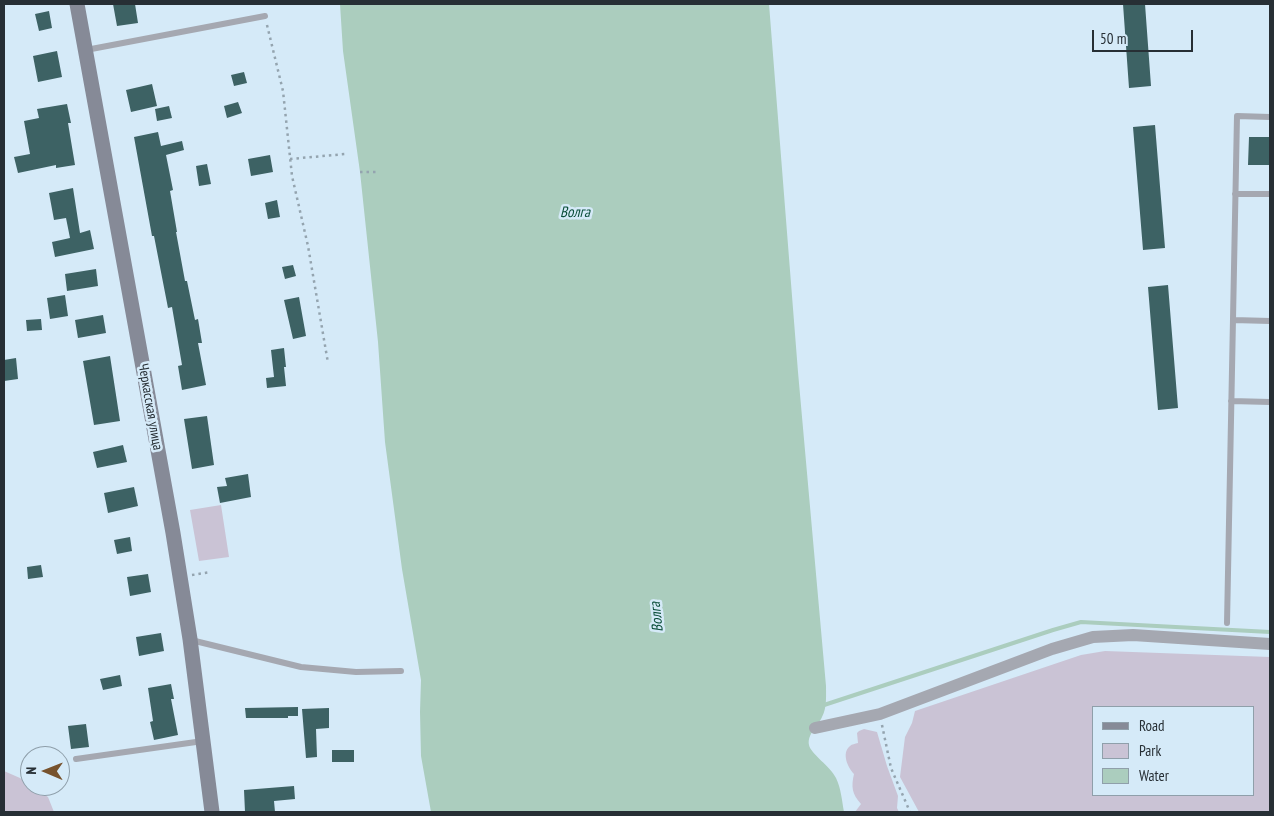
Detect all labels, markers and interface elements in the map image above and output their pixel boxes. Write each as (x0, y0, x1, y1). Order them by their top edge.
scale bar (1094, 20, 1195, 52)
text: 50 m (1100, 29, 1126, 48)
water label: Волга (560, 204, 590, 222)
street label: Черкасская улица (134, 362, 166, 452)
water label: Волга (646, 601, 668, 633)
legend (1092, 706, 1254, 796)
text: Road (1139, 716, 1165, 735)
text: Park (1139, 741, 1161, 760)
north arrow (20, 746, 70, 796)
text: Water (1139, 766, 1169, 785)
text: N (22, 767, 40, 775)

